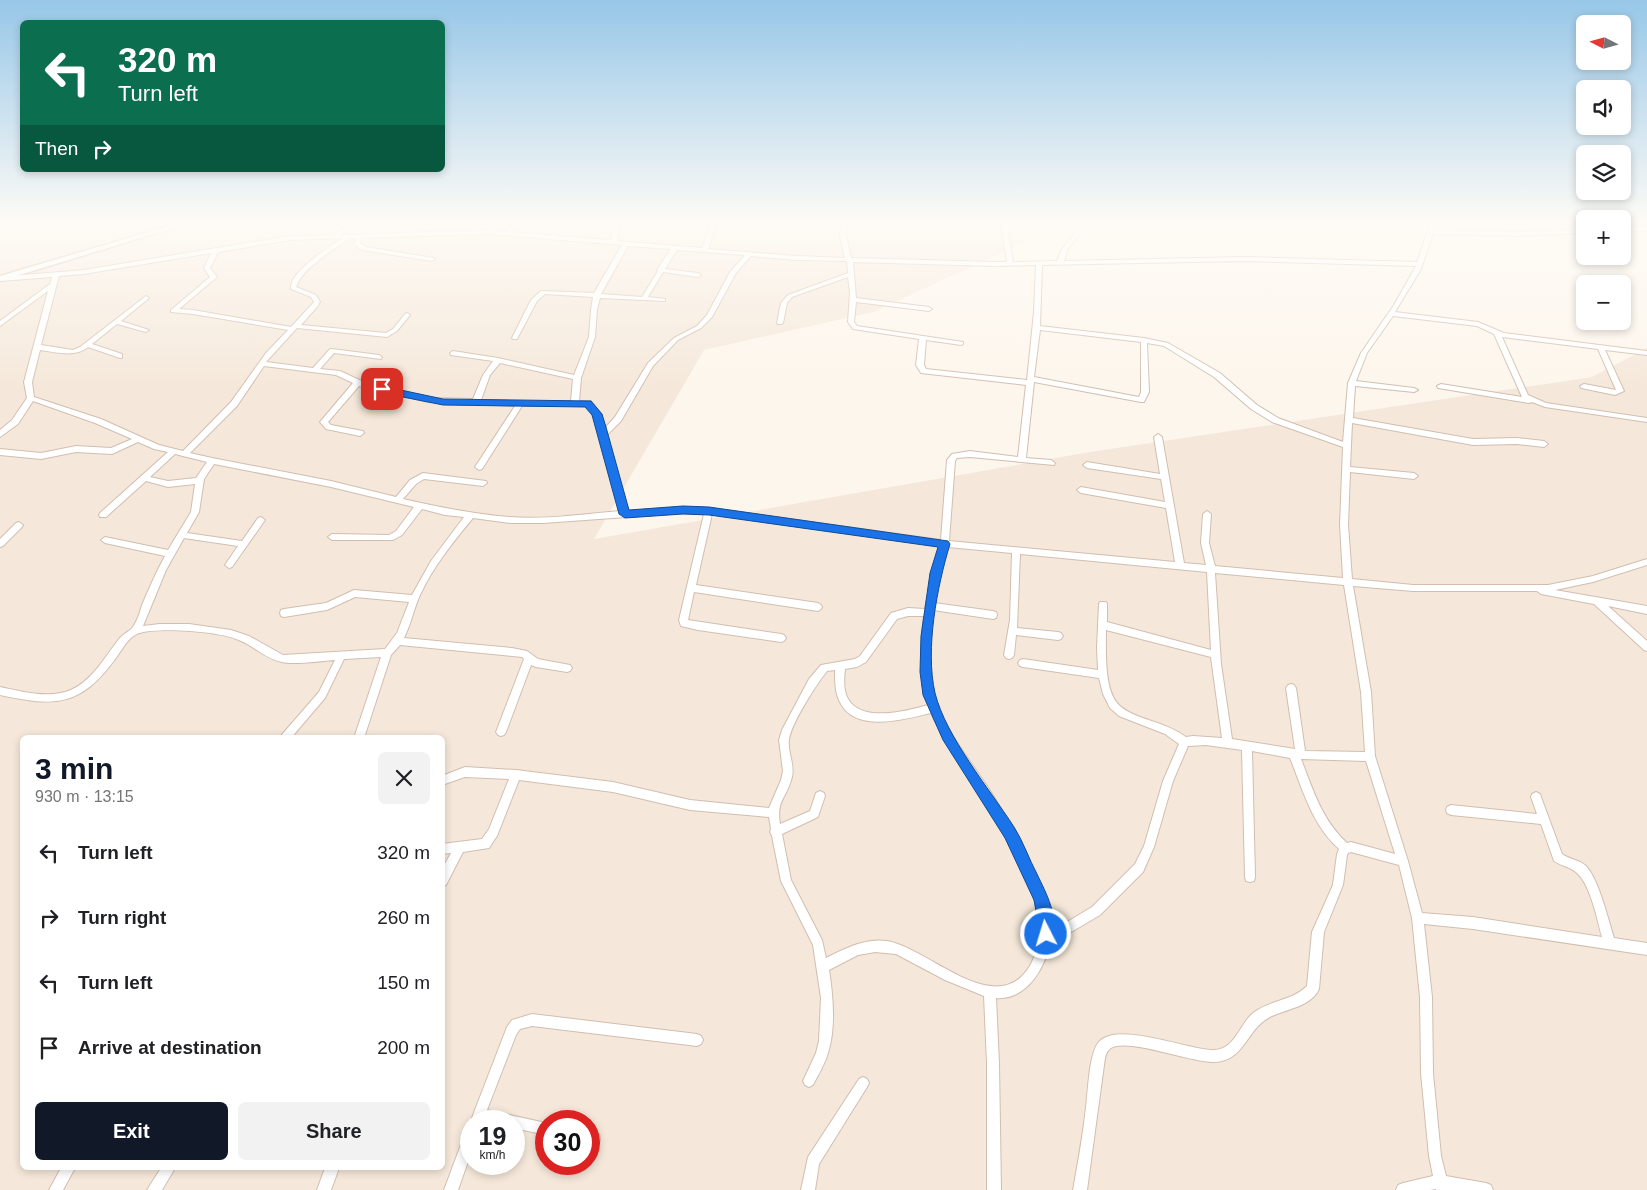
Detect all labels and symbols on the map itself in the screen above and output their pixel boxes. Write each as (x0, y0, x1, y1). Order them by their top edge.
north arrow (1576, 15, 1631, 70)
pin (361, 368, 403, 410)
position arrow (1019, 907, 1071, 959)
speed limit sign: 30 (535, 1110, 600, 1175)

